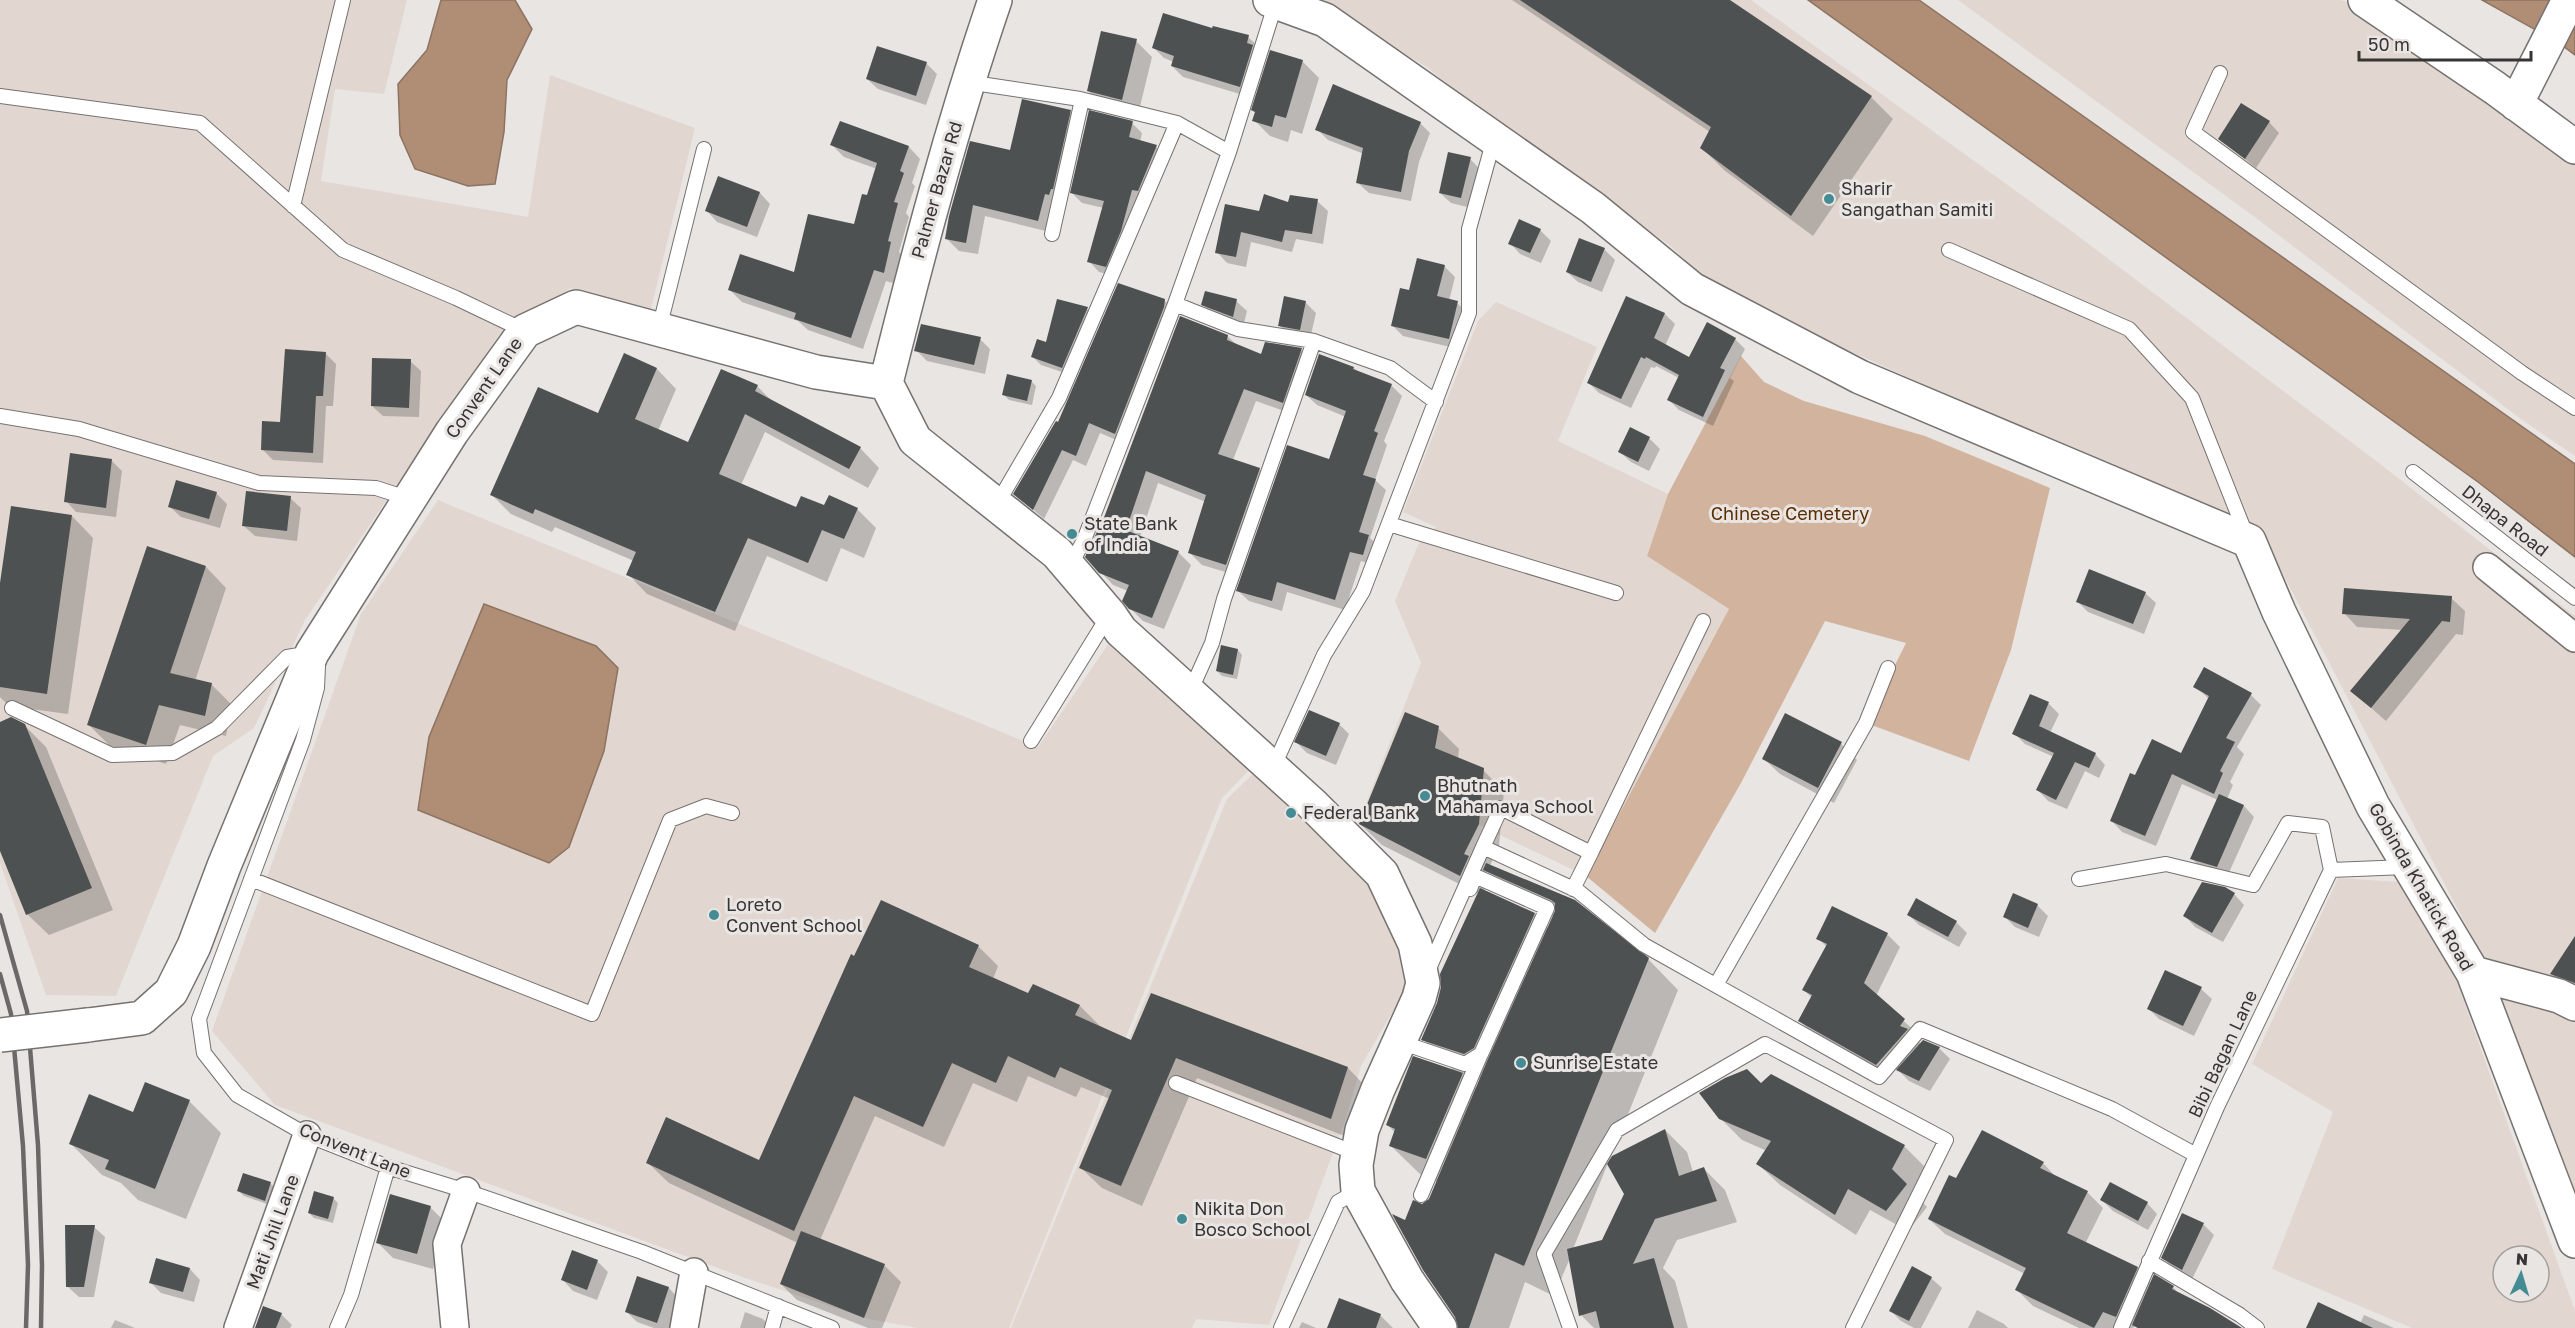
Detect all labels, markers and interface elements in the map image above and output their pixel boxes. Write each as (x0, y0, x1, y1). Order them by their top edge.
scale bar (2359, 24, 2532, 62)
text: 50 m (2368, 33, 2410, 55)
street label: Palmer Bazar Rd (906, 119, 966, 261)
place label: Sharir Sangathan Samiti (1841, 177, 1993, 220)
marker: Sharir Sangathan Samiti (1822, 192, 1836, 206)
street label: Convent Lane (440, 333, 526, 442)
street label: Dhapa Road (2458, 480, 2553, 561)
park label: Chinese Cemetery (1711, 502, 1869, 524)
place label: State Bank of India (1084, 512, 1178, 555)
marker: State Bank of India (1065, 527, 1079, 541)
place label: Bhutnath Mahamaya School (1437, 774, 1594, 817)
marker: Bhutnath Mahamaya School (1418, 789, 1432, 803)
street label: Gobinda Khatick Road (2365, 799, 2479, 974)
place label: Federal Bank (1303, 801, 1416, 823)
marker: Federal Bank (1284, 806, 1298, 820)
place label: Loreto Convent School (726, 893, 862, 936)
marker: Loreto Convent School (707, 908, 721, 922)
street label: Bibi Bagan Lane (2183, 986, 2261, 1121)
place label: Sunrise Estate (1533, 1051, 1658, 1073)
marker: Sunrise Estate (1514, 1056, 1528, 1070)
street label: Convent Lane (296, 1118, 414, 1182)
street label: Mati Jhil Lane (241, 1171, 303, 1292)
place label: Nikita Don Bosco School (1194, 1197, 1312, 1240)
marker: Nikita Don Bosco School (1175, 1212, 1189, 1226)
north arrow (2491, 1244, 2551, 1304)
text: N (2515, 1249, 2529, 1269)

